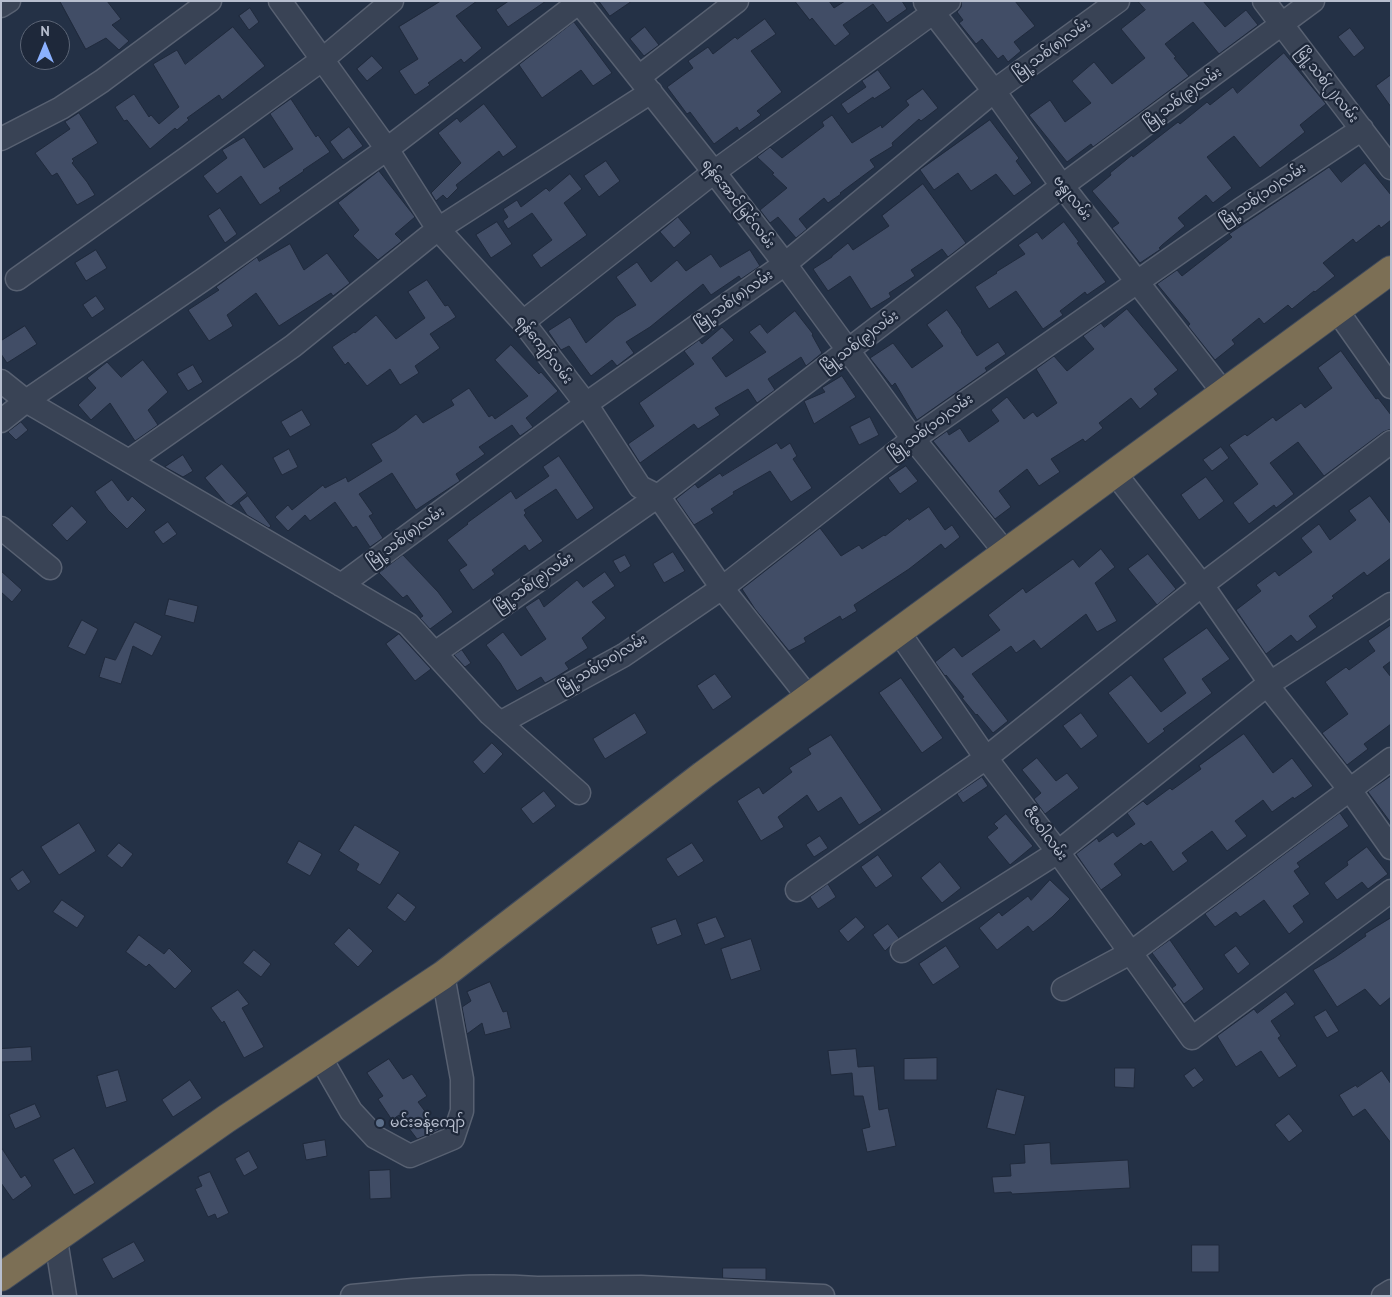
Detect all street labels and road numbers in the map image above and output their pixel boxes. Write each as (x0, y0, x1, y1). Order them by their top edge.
street label: မြို့သစ်(၈)လမ်း (1010, 15, 1094, 83)
street label: မြို့သစ်(၂)လမ်း (1292, 44, 1362, 126)
street label: မြို့သစ်(၉)လမ်း (1141, 64, 1225, 132)
street label: ရန်အောင်မြင်လမ်း (698, 156, 778, 252)
street label: မြို့သစ်(၁၀)လမ်း (1217, 160, 1309, 230)
street label: ဗန္ဓုလမ်း (1049, 172, 1095, 224)
street label: မြို့သစ်(၈)လမ်း (692, 267, 776, 333)
street label: မြို့သစ်(၉)လမ်း (818, 307, 902, 377)
street label: ရန်ကျော်လမ်း (512, 312, 576, 388)
street label: မြို့သစ်(၁၀)လမ်း (886, 391, 976, 463)
street label: မြို့သစ်(၈)လမ်း (364, 503, 448, 571)
street label: မြို့သစ်(၉)လမ်း (491, 550, 577, 616)
street label: မြို့သစ်(၁၀)လမ်း (556, 631, 650, 697)
street label: ဇီဇဝါလမ်း (1020, 804, 1070, 864)

